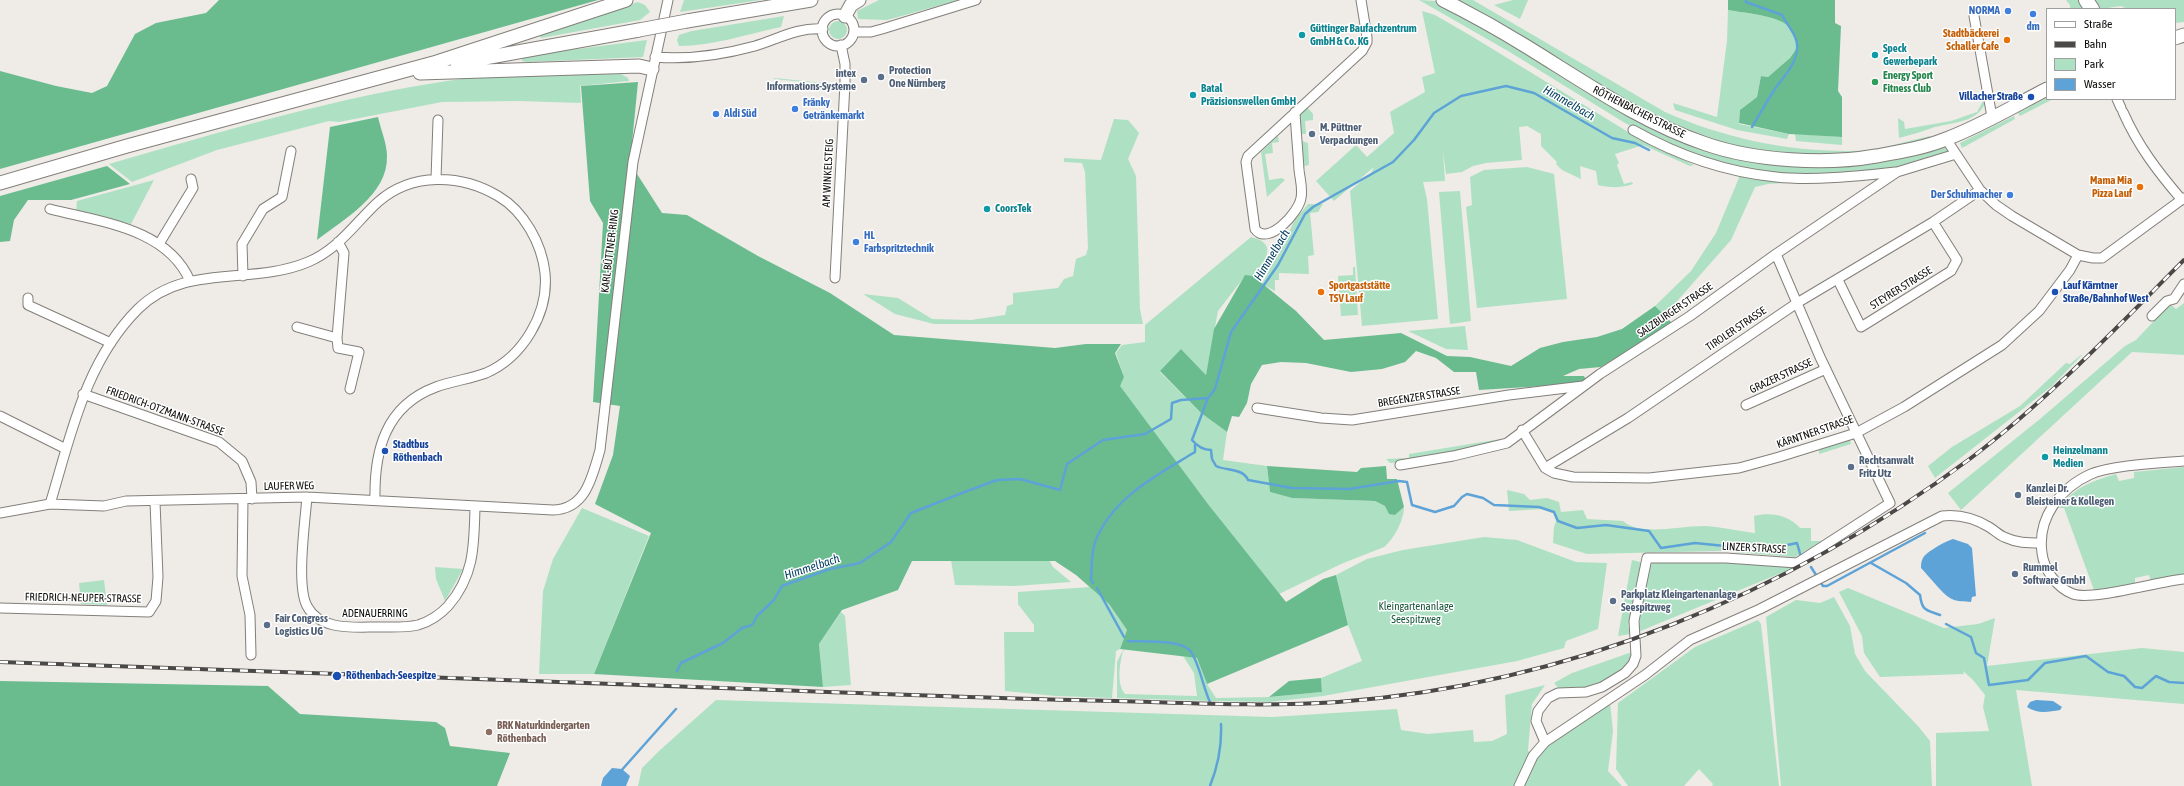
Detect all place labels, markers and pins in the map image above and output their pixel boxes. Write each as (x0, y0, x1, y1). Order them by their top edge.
place label: NORMA (1969, 4, 2000, 18)
marker: NORMA (2003, 6, 2013, 16)
marker: dm (2028, 9, 2038, 19)
place label: dm (2026, 20, 2040, 34)
place label: Güttinger Baufachzentrum GmbH & Co. KG (1310, 22, 1417, 48)
place label: Stadtbäckerei Schaller Cafe (1943, 27, 1999, 53)
marker: Güttinger Baufachzentrum GmbH & Co. KG (1297, 30, 1307, 40)
marker: Stadtbäckerei Schaller Cafe (2002, 35, 2012, 45)
place label: Speck Gewerbepark (1883, 42, 1937, 68)
marker: Speck Gewerbepark (1870, 50, 1880, 60)
place label: Protection One Nürnberg (889, 64, 945, 90)
place label: intex Informations-Systeme (767, 67, 856, 93)
place label: Energy Sport Fitness Club (1883, 69, 1933, 95)
marker: Protection One Nürnberg (876, 72, 886, 82)
marker: intex Informations-Systeme (859, 75, 869, 85)
marker: Energy Sport Fitness Club (1870, 77, 1880, 87)
place label: Batal Präzisionswellen GmbH (1201, 82, 1296, 108)
marker: Batal Präzisionswellen GmbH (1188, 90, 1198, 100)
place label: Villacher Straße (1959, 90, 2023, 104)
marker: Villacher Straße (2026, 92, 2036, 102)
place label: Fränky Getränkemarkt (803, 96, 864, 122)
marker: Fränky Getränkemarkt (790, 104, 800, 114)
place label: Aldi Süd (724, 107, 757, 121)
marker: Aldi Süd (711, 109, 721, 119)
place label: M. Püttner Verpackungen (1320, 121, 1378, 147)
marker: M. Püttner Verpackungen (1307, 129, 1317, 139)
place label: Mama Mia Pizza Lauf (2090, 174, 2132, 200)
marker: Mama Mia Pizza Lauf (2135, 182, 2145, 192)
place label: Der Schuhmacher (1931, 188, 2002, 202)
marker: Der Schuhmacher (2005, 190, 2015, 200)
place label: CoorsTek (995, 202, 1031, 216)
marker: CoorsTek (982, 204, 992, 214)
place label: HL Farbspritztechnik (864, 229, 934, 255)
marker: HL Farbspritztechnik (851, 237, 861, 247)
place label: Sportgaststätte TSV Lauf (1329, 279, 1390, 305)
place label: Lauf Kärntner Straße/Bahnhof West (2063, 279, 2149, 305)
marker: Sportgaststätte TSV Lauf (1316, 287, 1326, 297)
marker: Lauf Kärntner Straße/Bahnhof West (2050, 287, 2060, 297)
place label: Stadtbus Röthenbach (393, 438, 442, 464)
place label: Heinzelmann Medien (2053, 444, 2108, 470)
marker: Stadtbus Röthenbach (380, 446, 390, 456)
marker: Heinzelmann Medien (2040, 452, 2050, 462)
place label: Rechtsanwalt Fritz Utz (1859, 454, 1914, 480)
marker: Rechtsanwalt Fritz Utz (1846, 462, 1856, 472)
place label: Kanzlei Dr. Bleisteiner & Kollegen (2026, 482, 2114, 508)
marker: Kanzlei Dr. Bleisteiner & Kollegen (2013, 490, 2023, 500)
place label: Rummel Software GmbH (2023, 561, 2086, 587)
marker: Rummel Software GmbH (2010, 569, 2020, 579)
place label: Parkplatz Kleingartenanlage Seespitzweg (1621, 588, 1736, 614)
marker: Parkplatz Kleingartenanlage Seespitzweg (1608, 596, 1618, 606)
place label: Fair Congress Logistics UG (275, 612, 328, 638)
marker: Fair Congress Logistics UG (262, 620, 272, 630)
place label: Röthenbach-Seespitze (346, 669, 436, 683)
marker: Röthenbach-Seespitze (331, 670, 343, 682)
place label: BRK Naturkindergarten Röthenbach (497, 719, 590, 745)
marker: BRK Naturkindergarten Röthenbach (484, 727, 494, 737)

